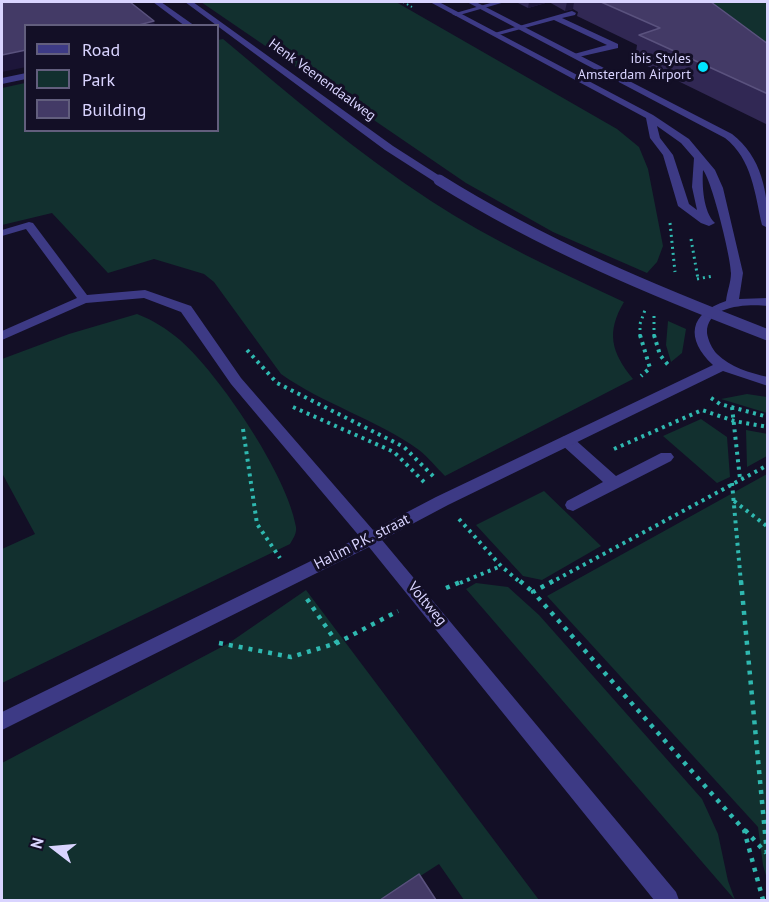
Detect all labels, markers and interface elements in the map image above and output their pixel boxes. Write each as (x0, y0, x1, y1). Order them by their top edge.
legend (24, 24, 219, 132)
street label: Henk Veenendaalweg (265, 35, 379, 125)
text: Road (82, 38, 120, 61)
place label: ibis Styles Amsterdam Airport (578, 51, 691, 84)
marker: ibis Styles Amsterdam Airport (696, 60, 710, 74)
text: Park (82, 68, 115, 91)
text: Building (82, 98, 146, 121)
street label: Halim P.K. straat (311, 510, 413, 574)
street label: Voltweg (404, 578, 450, 630)
north arrow (24, 818, 84, 878)
text: N (26, 835, 48, 851)

